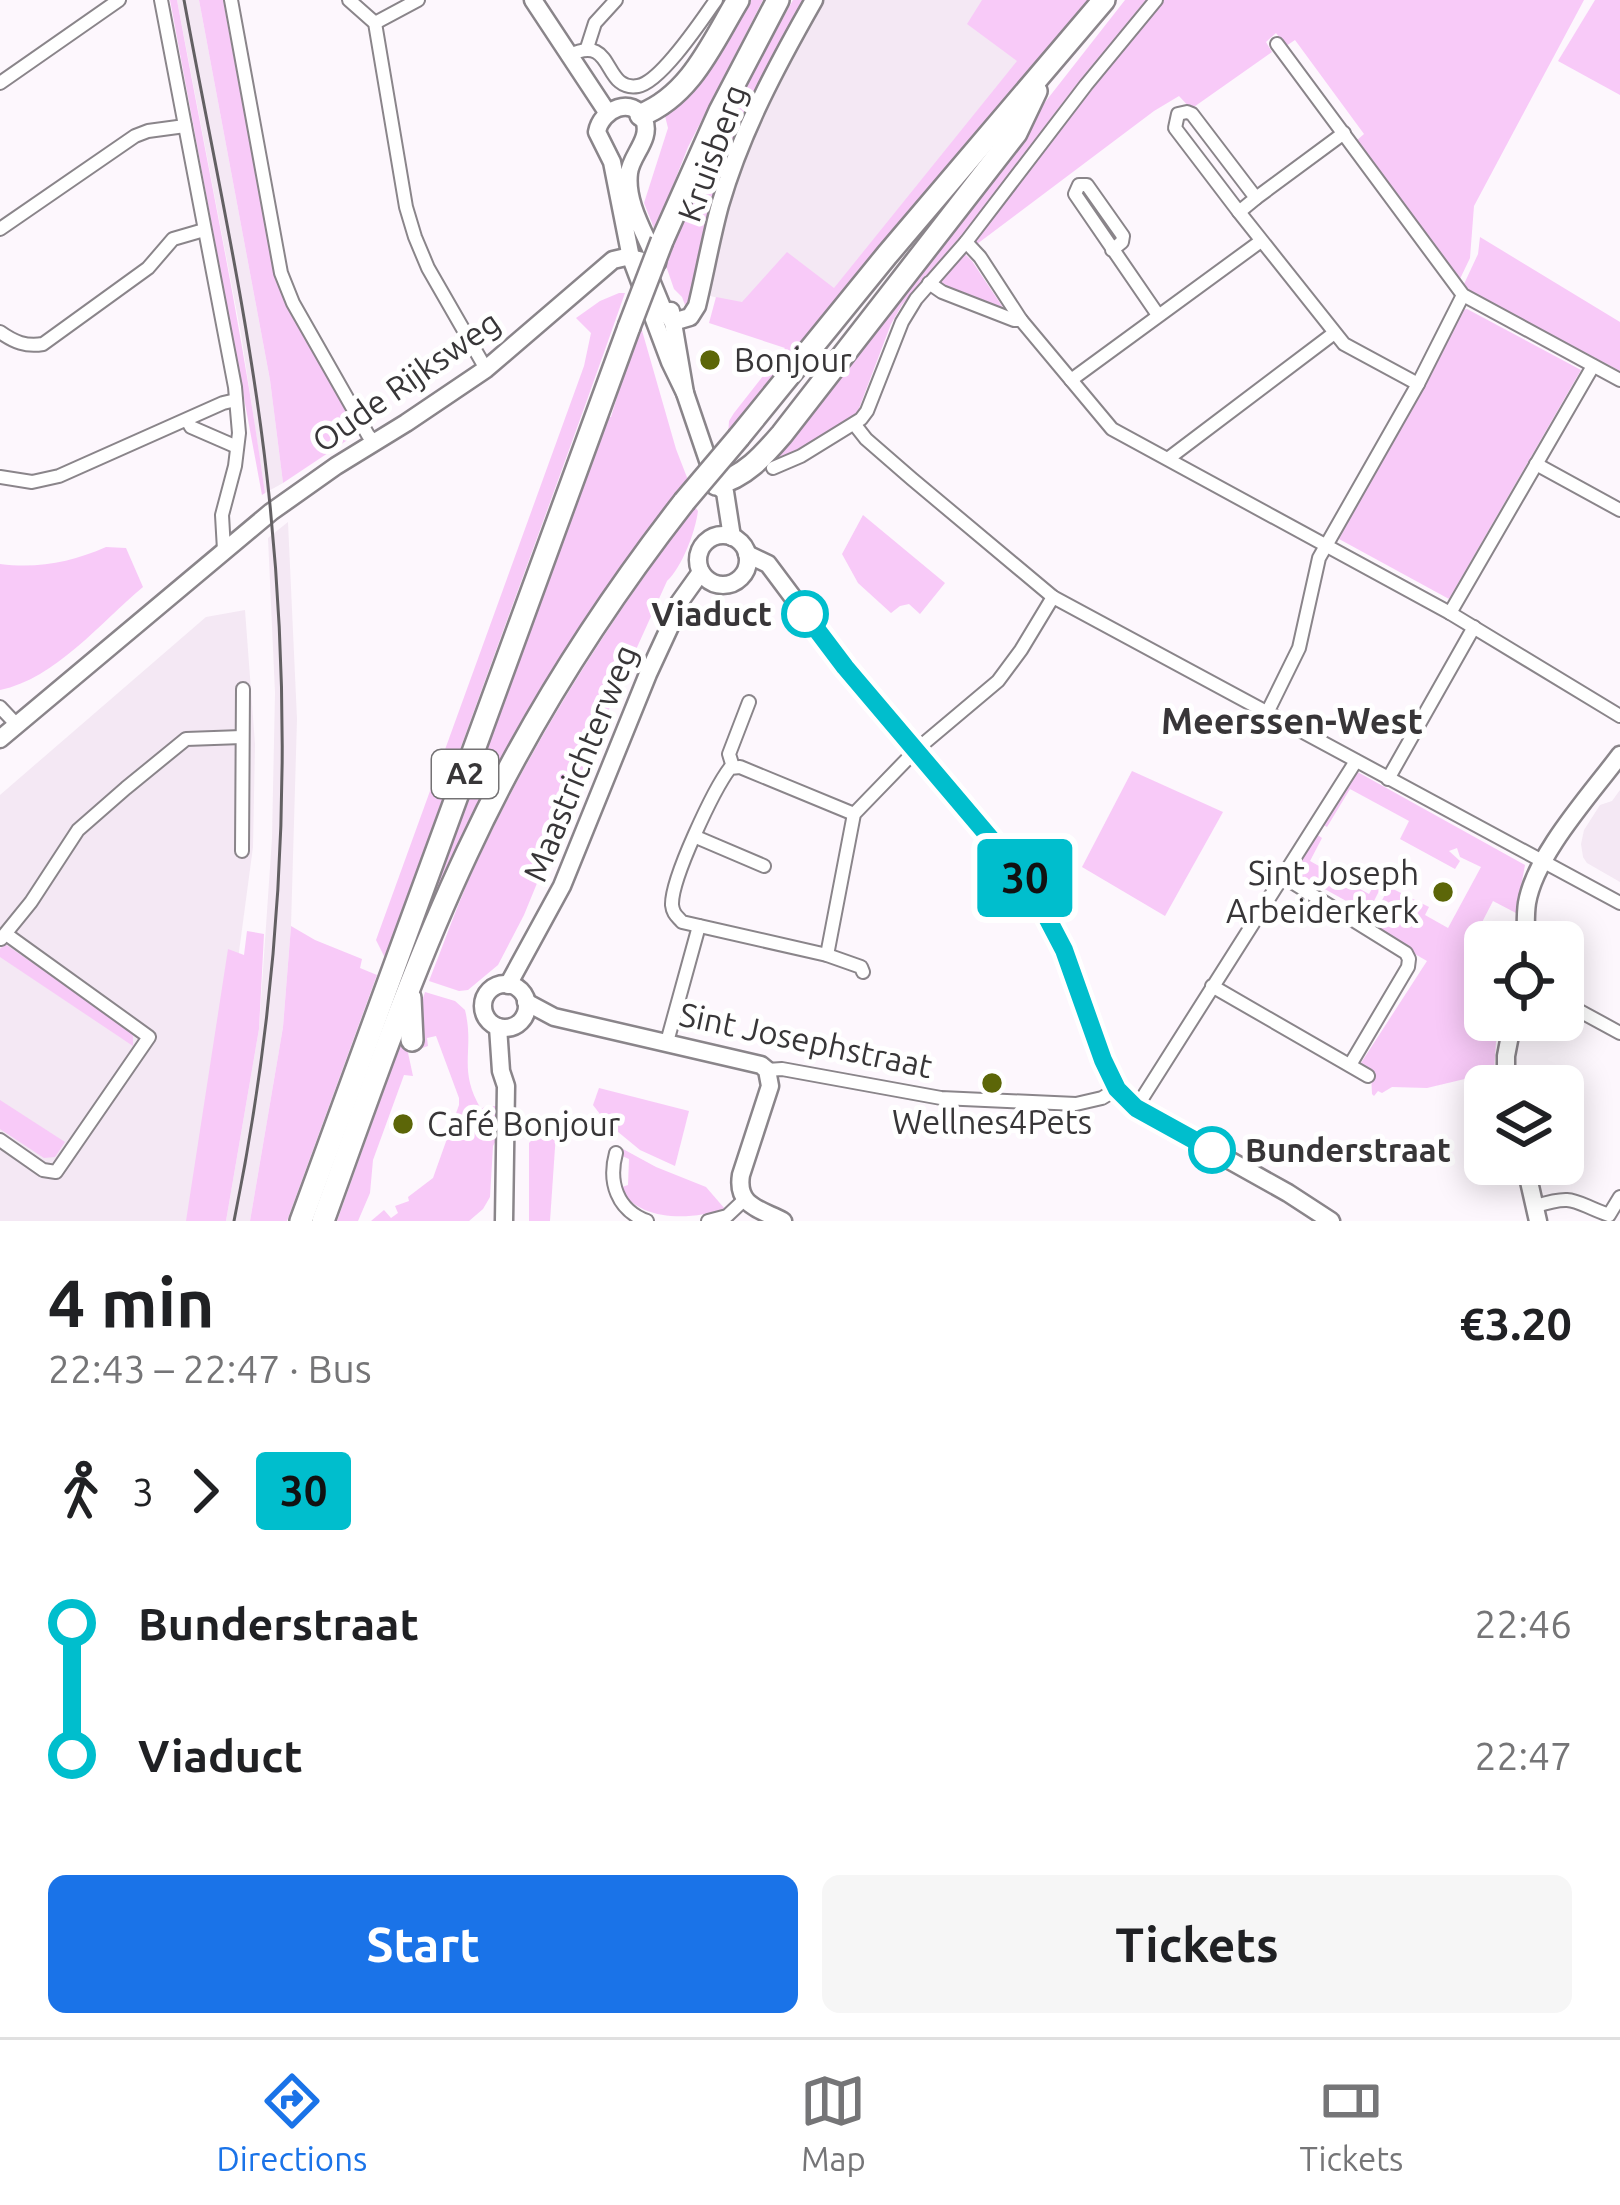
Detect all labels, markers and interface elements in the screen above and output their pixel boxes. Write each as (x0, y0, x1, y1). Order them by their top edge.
street label: Kruisberg (670, 79, 753, 226)
street label: Oude Rijksweg (305, 302, 506, 459)
place label: Bonjour (734, 341, 852, 378)
marker: Bonjour (697, 347, 723, 373)
marker: Viaduct (783, 592, 827, 636)
place label: Viaduct (651, 595, 772, 632)
street label: Maastrichterweg (515, 639, 644, 886)
district label: Meerssen-West (1161, 700, 1423, 741)
road number: A2 (432, 750, 498, 798)
line badge: 30 (971, 839, 1079, 917)
text: 30 (1001, 854, 1049, 901)
place label: Sint Joseph Arbeiderkerk (1226, 854, 1419, 929)
marker: Sint Joseph Arbeiderkerk (1430, 879, 1456, 905)
map controls (1464, 921, 1584, 1185)
button: locate (1464, 921, 1584, 1041)
street label: Sint Josephstraat (676, 995, 936, 1084)
button: layers (1464, 1065, 1584, 1185)
marker: Wellnes4Pets (979, 1070, 1005, 1096)
place label: Wellnes4Pets (892, 1103, 1092, 1140)
place label: Café Bonjour (427, 1105, 621, 1142)
marker: Café Bonjour (390, 1111, 416, 1137)
marker: Bunderstraat (1190, 1128, 1234, 1172)
place label: Bunderstraat (1245, 1131, 1451, 1168)
text: 4 min (48, 1265, 215, 1339)
text: €3.20 (1459, 1298, 1572, 1349)
text: 22:43 – 22:47 · Bus (48, 1347, 372, 1390)
icon: walk (48, 1458, 114, 1524)
icon: forward (172, 1458, 238, 1524)
text: 30 (280, 1467, 327, 1514)
text: 3 (132, 1470, 154, 1513)
text: Bunderstraat (138, 1598, 419, 1649)
text: 22:46 (1474, 1602, 1572, 1645)
text: Viaduct (138, 1730, 303, 1781)
text: 22:47 (1474, 1734, 1572, 1777)
button: Start (48, 1875, 798, 2013)
button: Tickets (822, 1875, 1572, 2013)
tab: Directions (217, 2068, 367, 2177)
tab: Map (800, 2068, 866, 2177)
tab: Tickets (1299, 2068, 1403, 2177)

